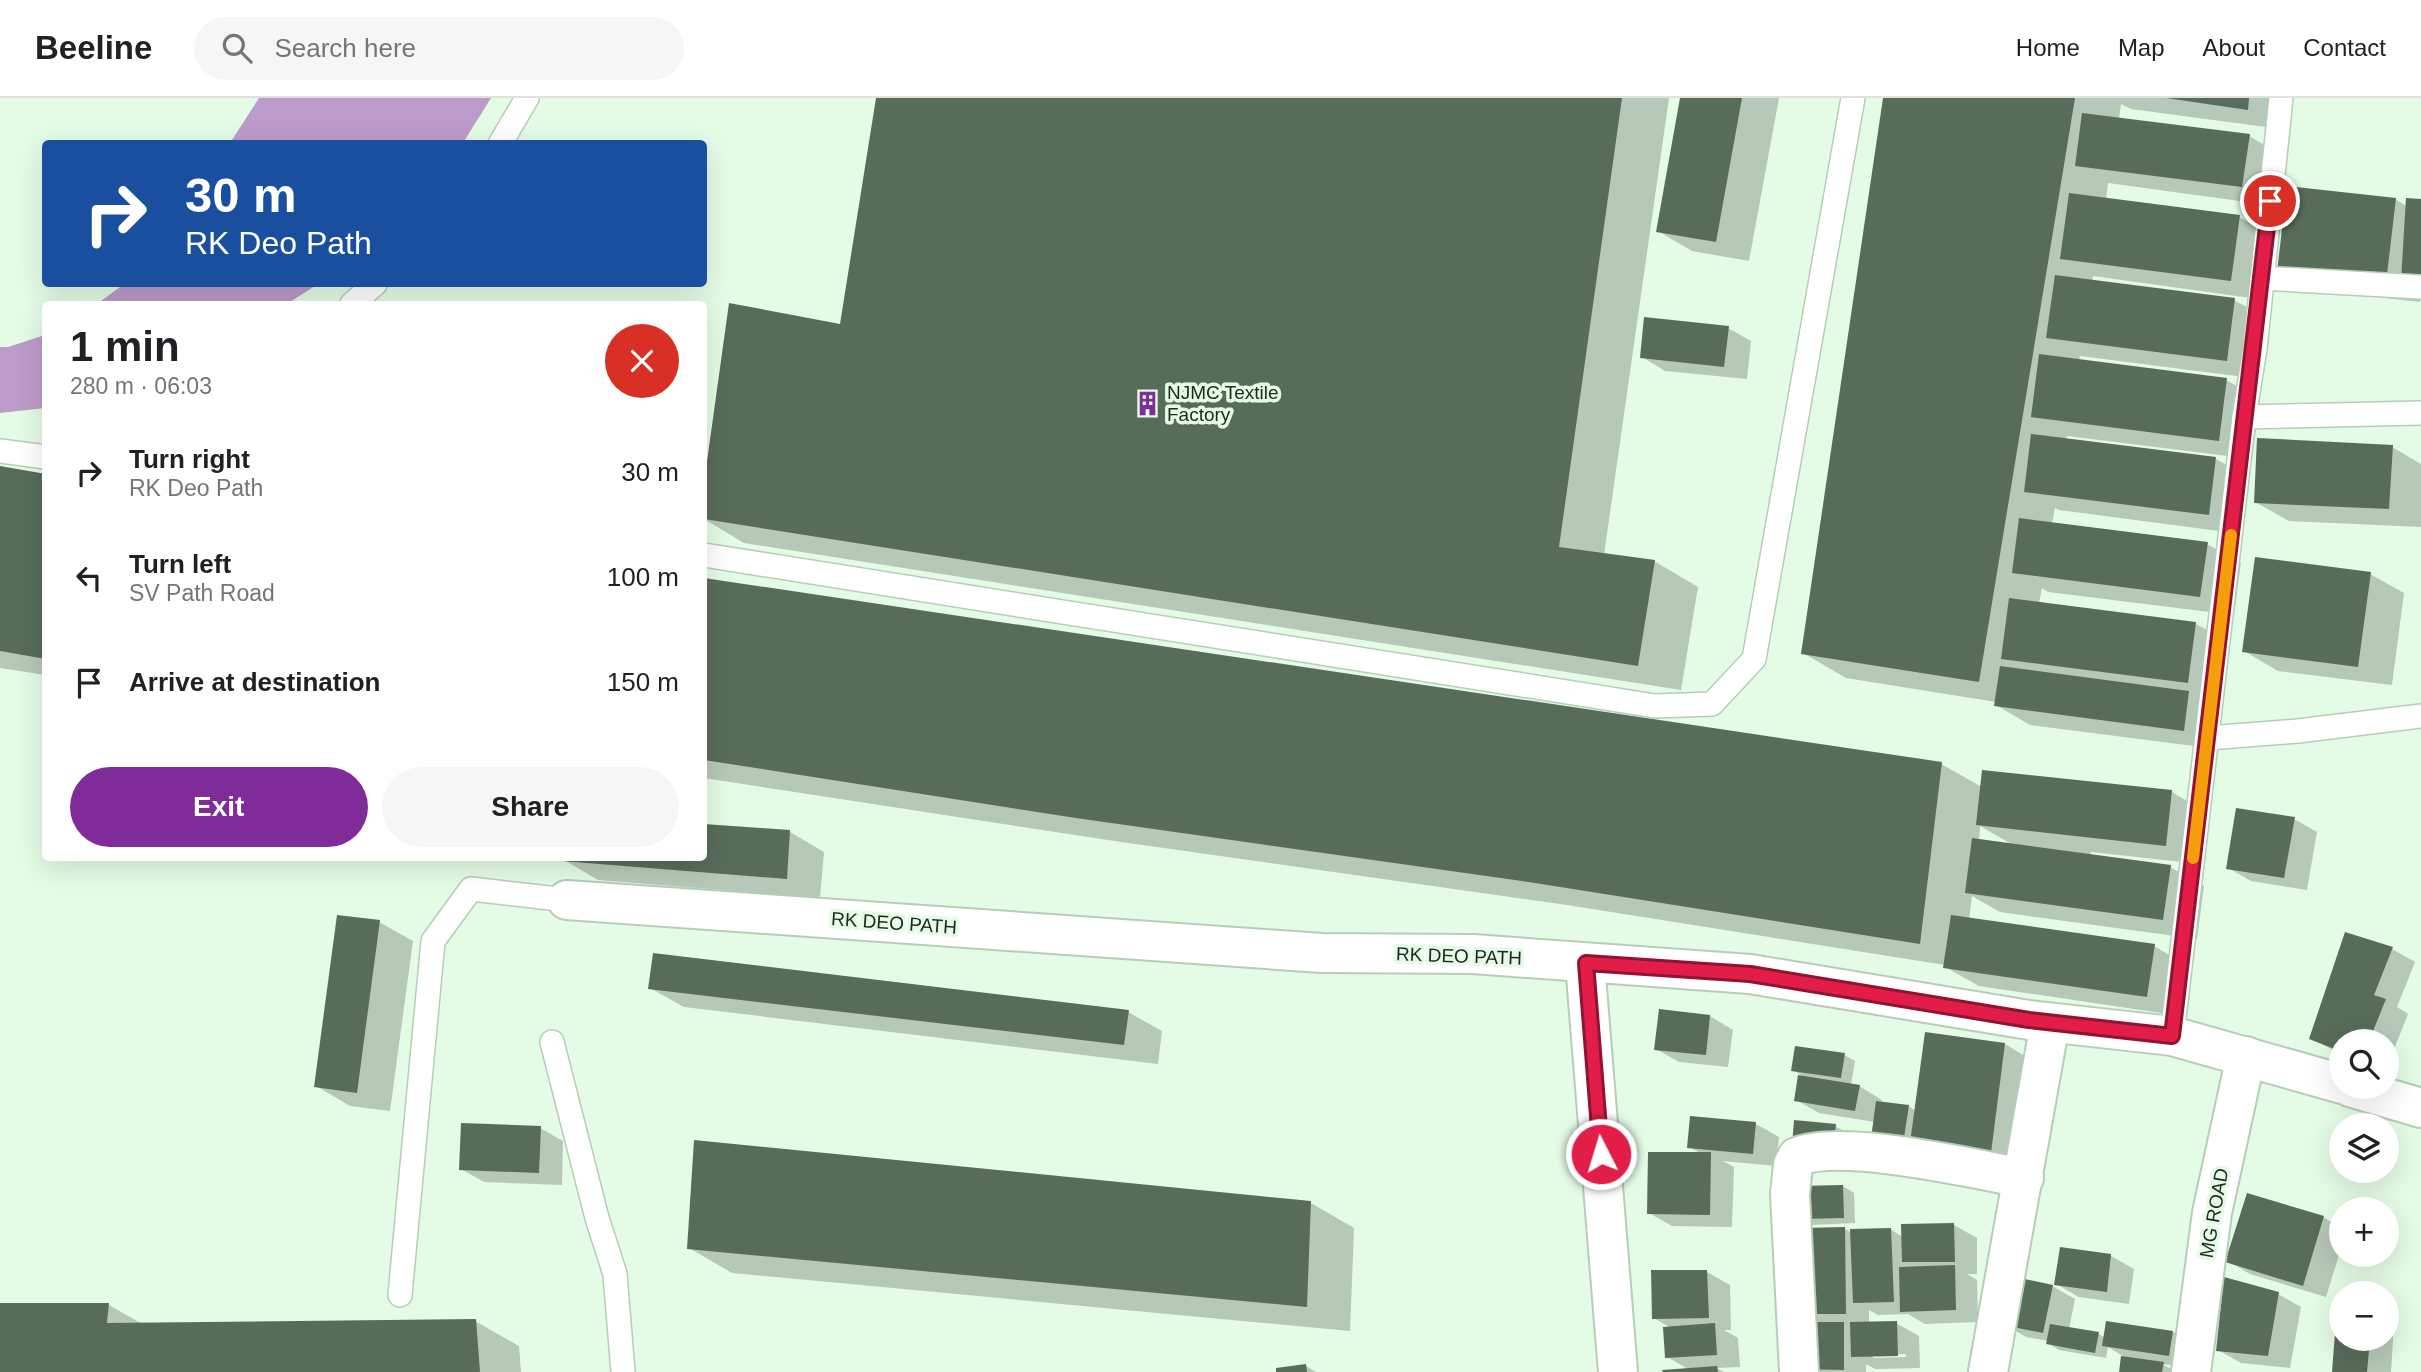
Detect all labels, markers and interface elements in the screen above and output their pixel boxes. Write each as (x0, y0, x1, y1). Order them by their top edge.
search box (194, 17, 684, 80)
text: Beeline (35, 29, 152, 66)
icon: search (218, 29, 256, 67)
text: Search here (274, 33, 416, 63)
text: Home (2016, 34, 2080, 61)
text: Map (2118, 34, 2165, 61)
text: About (2203, 34, 2265, 61)
text: Contact (2303, 34, 2386, 61)
icon: right (70, 168, 161, 259)
text: 30 m (185, 168, 297, 222)
pin (2240, 171, 2300, 231)
icon: arrive (2251, 182, 2289, 220)
text: RK Deo Path (185, 225, 372, 261)
text: 1 min (70, 323, 180, 370)
button: close (605, 324, 679, 398)
text: 280 m · 06:03 (70, 373, 212, 399)
place label: NJMC Textile Factory (1167, 382, 1279, 425)
building icon: NJMC Textile Factory (1133, 389, 1161, 417)
text: Turn right (129, 444, 250, 474)
icon: right (70, 454, 108, 492)
text: 30 m (621, 457, 679, 487)
text: RK Deo Path (129, 475, 263, 501)
text: Turn left (129, 549, 231, 579)
icon: left (70, 559, 108, 597)
text: 100 m (607, 562, 679, 592)
text: SV Path Road (129, 580, 275, 606)
icon: arrive (70, 664, 108, 702)
text: Arrive at destination (129, 667, 380, 697)
text: 150 m (607, 667, 679, 697)
button: Exit (70, 767, 368, 847)
button: Share (382, 767, 679, 847)
street label: RK DEO PATH (830, 908, 958, 938)
street label: RK DEO PATH (1396, 943, 1522, 969)
map controls (2329, 1029, 2399, 1351)
button: search (2329, 1029, 2399, 1099)
button: layers (2329, 1113, 2399, 1183)
position arrow (1564, 1117, 1638, 1191)
street label: MG ROAD (2196, 1166, 2232, 1260)
button: + (2329, 1197, 2399, 1267)
button: − (2329, 1281, 2399, 1351)

